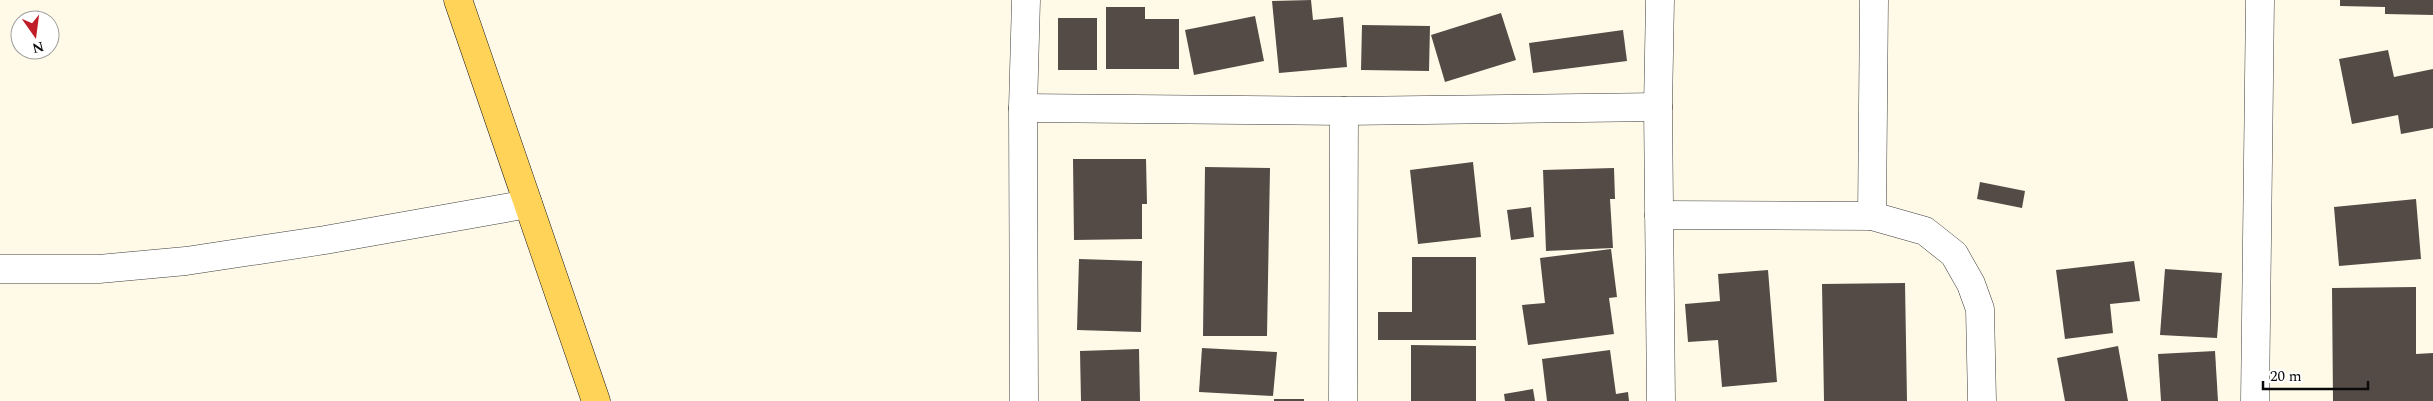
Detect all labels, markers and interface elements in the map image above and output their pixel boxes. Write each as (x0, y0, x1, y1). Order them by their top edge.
north arrow (10, 10, 60, 60)
text: N (30, 36, 46, 59)
scale bar (2263, 358, 2368, 390)
text: 20 m (2270, 365, 2302, 388)

